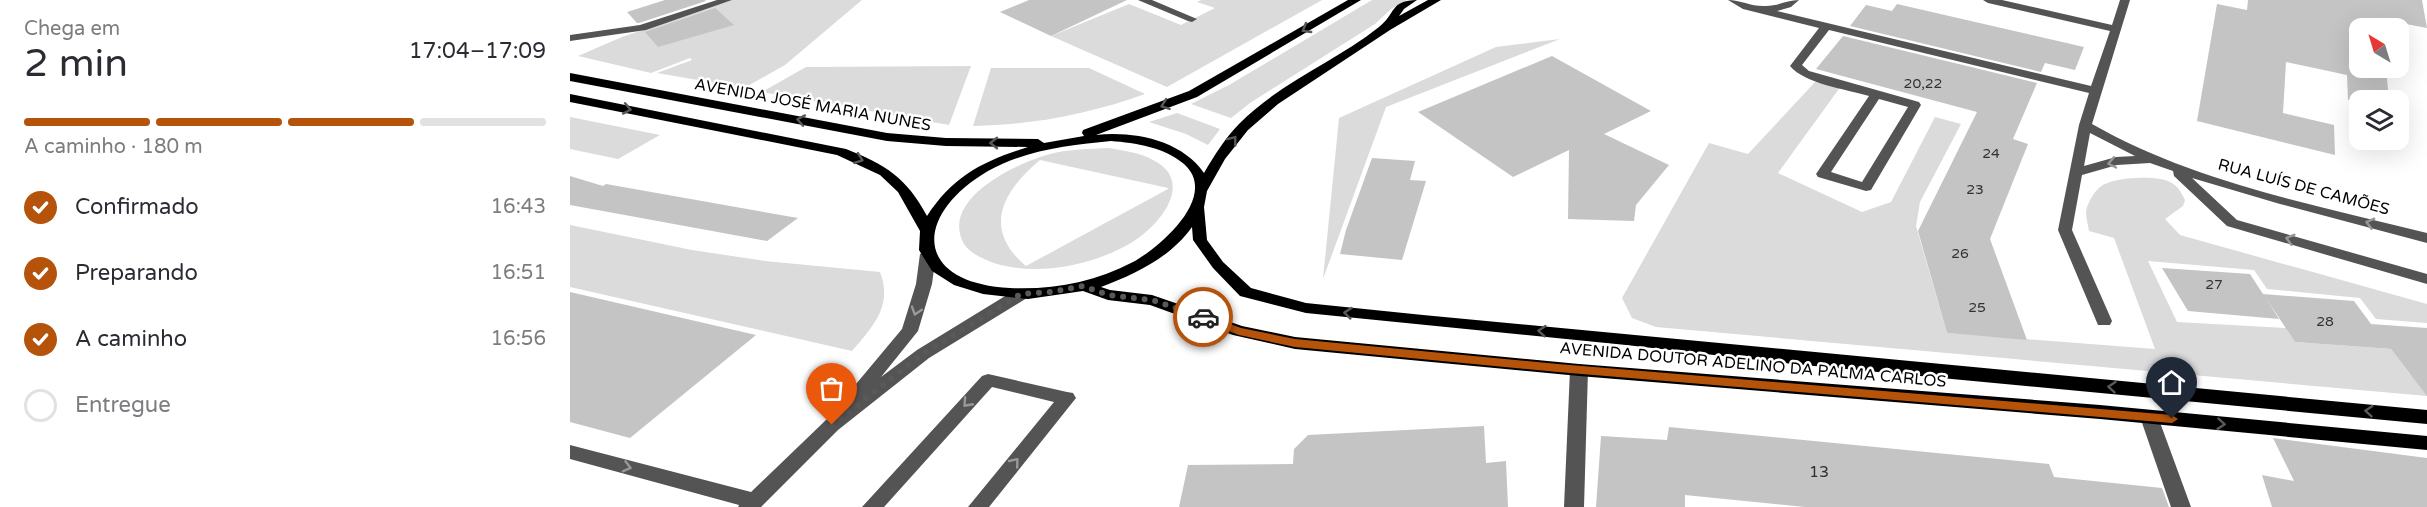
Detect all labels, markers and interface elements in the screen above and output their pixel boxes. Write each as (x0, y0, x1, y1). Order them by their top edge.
text: Chega em (24, 17, 120, 41)
north arrow (2349, 18, 2409, 78)
map controls (2349, 18, 2409, 150)
one-way arrow (1301, 22, 1312, 34)
text: 17:04–17:09 (409, 38, 546, 64)
text: 2 min (24, 40, 128, 87)
street label: AVENIDA JOSÉ MARIA NUNES (693, 74, 933, 136)
house number: 20,22 (1904, 75, 1942, 92)
button: layers (2349, 90, 2409, 150)
one-way arrow (1161, 98, 1171, 111)
one-way arrow (622, 102, 632, 115)
one-way arrow (796, 115, 805, 127)
text: A caminho · 180 m (24, 135, 203, 159)
one-way arrow (1225, 136, 1236, 147)
one-way arrow (989, 137, 998, 149)
house number: 24 (1982, 145, 2000, 162)
one-way arrow (853, 152, 864, 164)
street label: RUA LUÍS DE CAMÕES (2216, 154, 2392, 220)
one-way arrow (2107, 155, 2117, 168)
house number: 23 (1966, 181, 1984, 198)
icon: check (24, 191, 57, 224)
text: Confirmado (75, 194, 199, 220)
text: 16:43 (491, 195, 546, 219)
one-way arrow (2366, 218, 2376, 231)
one-way arrow (2285, 234, 2295, 247)
house number: 26 (1951, 245, 1969, 262)
icon: check (24, 257, 57, 290)
text: Preparando (75, 260, 198, 286)
text: 16:51 (491, 261, 546, 285)
house number: 27 (2205, 276, 2223, 293)
courier (1173, 287, 1233, 347)
house number: 25 (1968, 299, 1986, 316)
icon: car (1187, 301, 1220, 334)
one-way arrow (911, 305, 923, 315)
one-way arrow (1343, 307, 1352, 320)
house number: 28 (2316, 313, 2334, 330)
icon: check (24, 323, 57, 356)
one-way arrow (1537, 325, 1546, 338)
text: A caminho (75, 326, 187, 352)
text: 16:56 (491, 327, 546, 351)
street label: AVENIDA DOUTOR ADELINO DA PALMA CARLOS (1559, 338, 1947, 392)
pin (2146, 357, 2197, 419)
pin (806, 363, 857, 425)
icon: home (2155, 366, 2188, 399)
icon: bag (815, 372, 848, 405)
one-way arrow (2107, 381, 2116, 394)
text: Entregue (75, 392, 171, 418)
one-way arrow (963, 396, 974, 407)
one-way arrow (2364, 405, 2373, 418)
one-way arrow (2217, 417, 2226, 430)
one-way arrow (1008, 458, 1019, 469)
one-way arrow (621, 460, 631, 472)
house number: 13 (1809, 462, 1829, 482)

